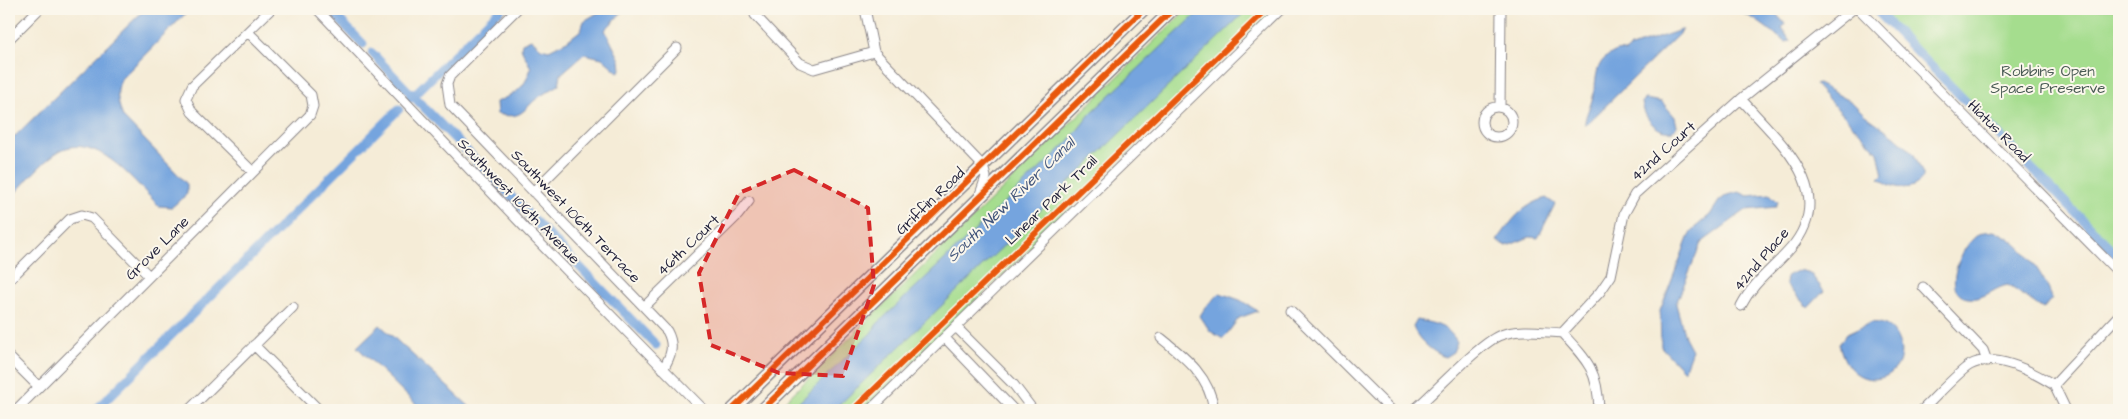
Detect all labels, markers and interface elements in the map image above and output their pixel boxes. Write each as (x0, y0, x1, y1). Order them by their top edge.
park label: Robbins Open Space Preserve (1990, 61, 2106, 99)
street label: Hiatus Road (1963, 95, 2035, 168)
street label: 42nd Court (1626, 116, 1700, 186)
water label: South New River Canal (942, 131, 1081, 267)
street label: Southwest 106th Avenue (453, 134, 585, 269)
street label: Southwest 106th Terrace (506, 145, 645, 288)
street label: Linear Park Trail (1001, 151, 1102, 250)
street label: Griffin Road (891, 163, 970, 240)
street label: 46th Court (652, 210, 724, 281)
street label: Grove Lane (121, 212, 194, 285)
street label: 42nd Place (1729, 223, 1794, 296)

